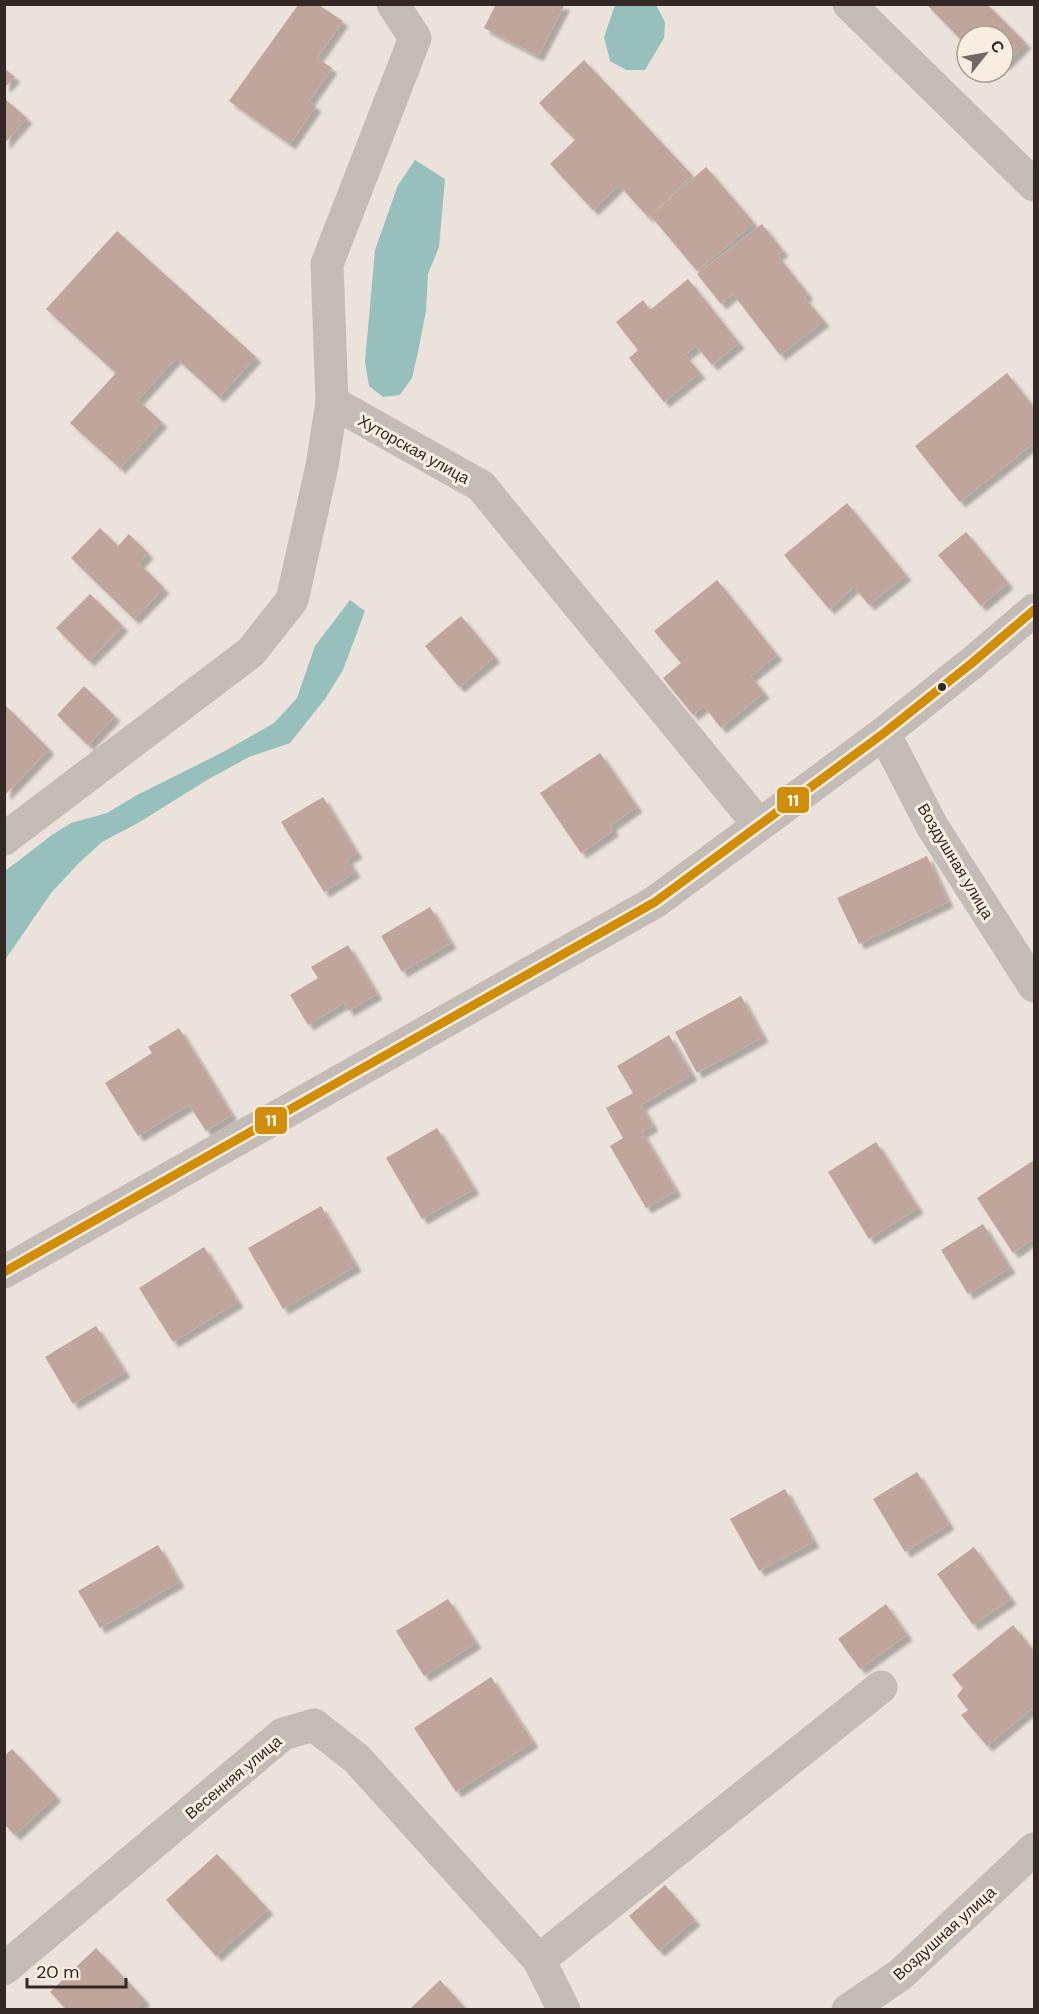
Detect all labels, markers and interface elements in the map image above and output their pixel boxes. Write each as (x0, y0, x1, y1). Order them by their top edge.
north arrow (955, 24, 1015, 84)
text: С (985, 36, 1010, 57)
street label: Хуторская улица (354, 410, 473, 489)
unlabelled marker (936, 681, 948, 693)
line badge: 11 (776, 786, 810, 814)
text: 11 (787, 790, 799, 811)
street label: Воздушная улица (913, 800, 998, 923)
line badge: 11 (254, 1106, 288, 1135)
text: 11 (265, 1110, 277, 1131)
street label: Весенняя улица (181, 1731, 286, 1824)
street label: Воздушная улица (889, 1882, 1000, 1985)
scale bar (27, 1951, 126, 1989)
text: 20 m (36, 1960, 79, 1984)

